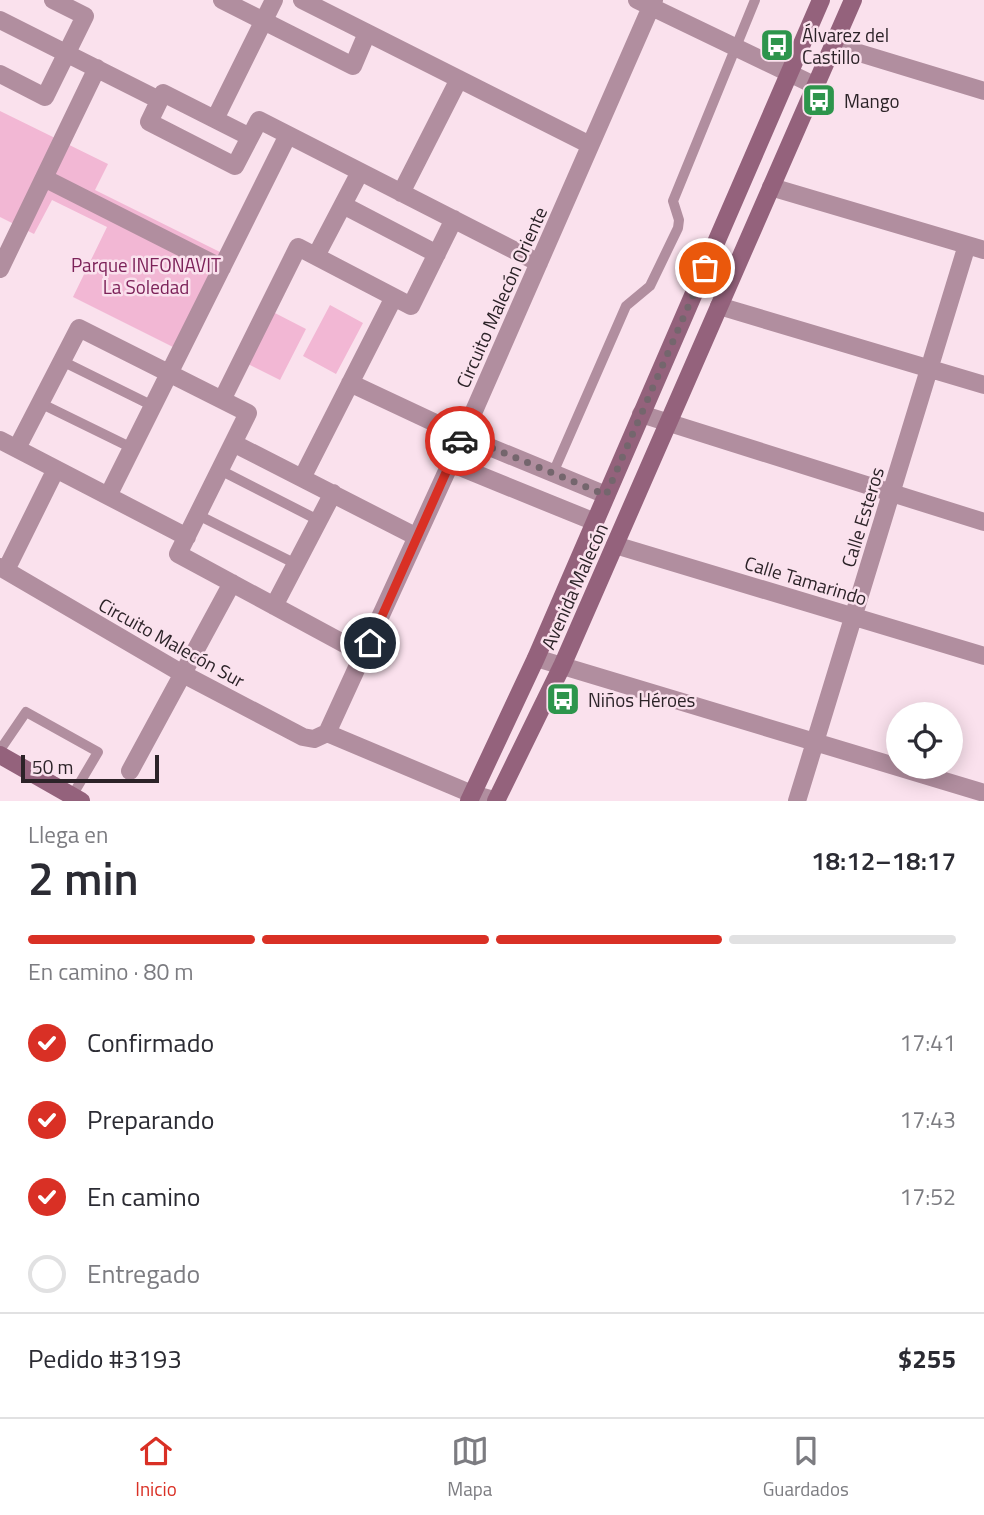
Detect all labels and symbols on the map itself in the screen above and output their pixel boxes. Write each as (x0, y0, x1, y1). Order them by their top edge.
place label: Álvarez del Castillo (802, 20, 889, 71)
bus stop icon: Álvarez del Castillo (758, 26, 796, 64)
bus stop icon: Mango (800, 81, 838, 119)
place label: Mango (844, 86, 899, 115)
street label: Circuito Malecón Oriente (448, 202, 554, 392)
pin (675, 238, 735, 298)
park label: Parque INFONAVIT La Soledad (71, 250, 221, 301)
courier (425, 406, 495, 476)
street label: Calle Esteros (833, 463, 891, 571)
street label: Avenida Malecón (533, 518, 615, 654)
street label: Calle Tamarindo (741, 548, 871, 612)
street label: Circuito Malecón Sur (94, 590, 251, 694)
pin (340, 613, 400, 673)
bus stop icon: Niños Héroes (544, 680, 582, 718)
place label: Niños Héroes (588, 685, 696, 714)
scale bar (21, 752, 159, 784)

